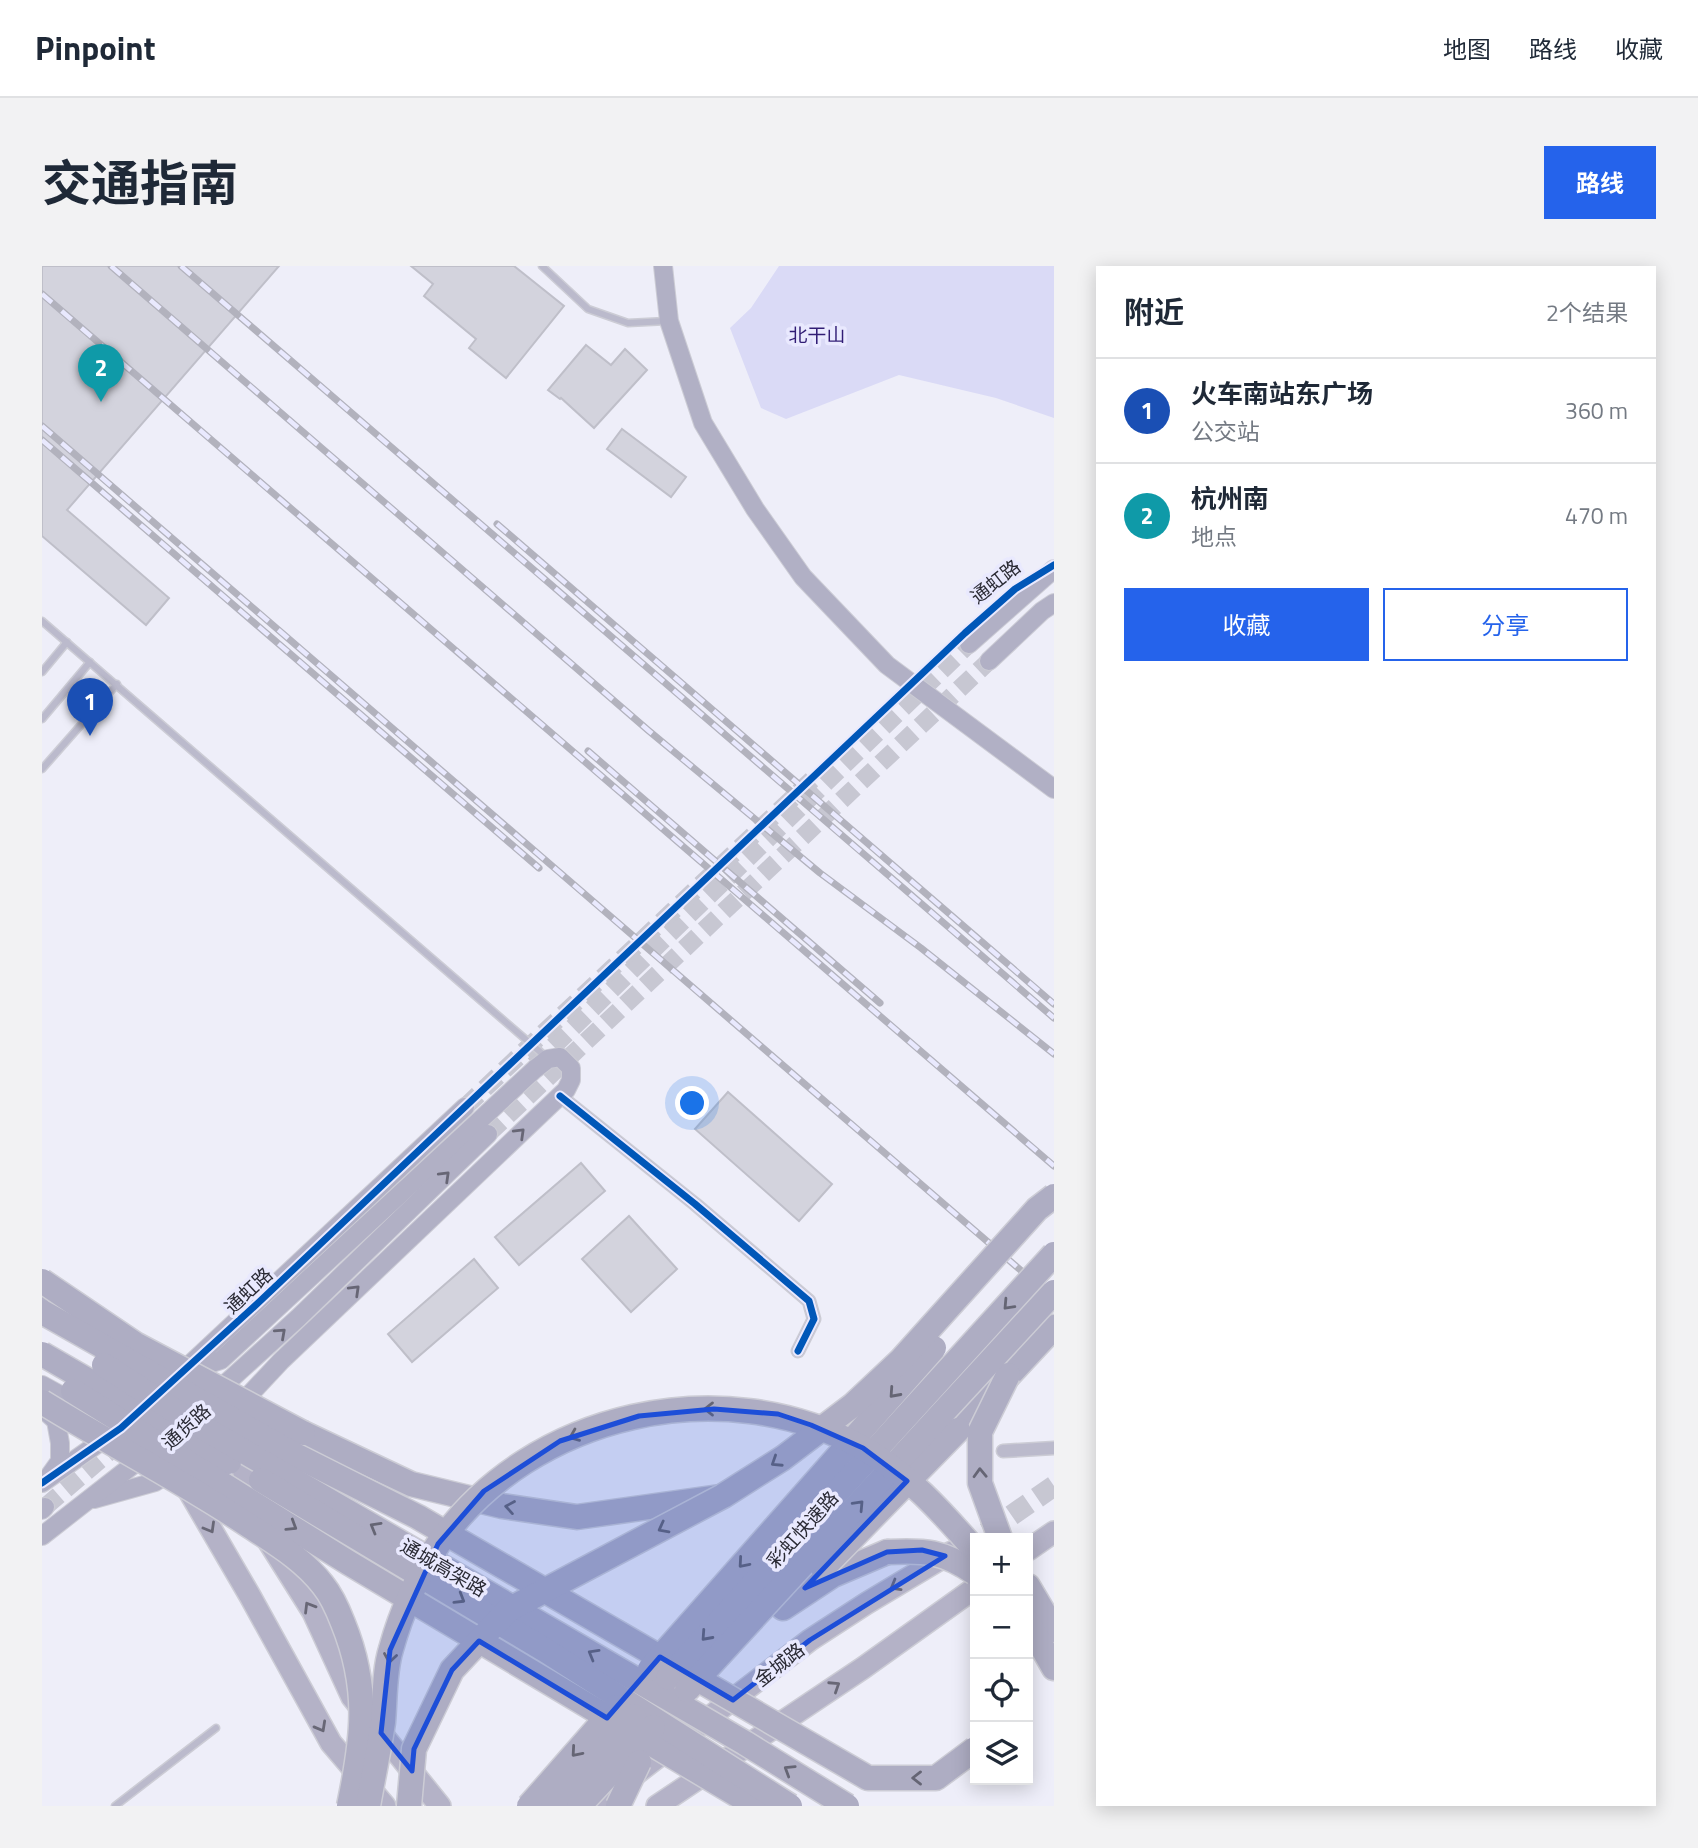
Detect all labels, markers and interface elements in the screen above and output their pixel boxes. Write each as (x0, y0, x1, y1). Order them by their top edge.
text: Pinpoint (35, 23, 155, 73)
text: 地图 (1443, 31, 1491, 67)
text: 路线 (1529, 31, 1577, 67)
text: 收藏 (1615, 31, 1663, 67)
text: 交通指南 (42, 145, 238, 220)
button: 路线 (1544, 146, 1656, 219)
text: 附近 (1124, 289, 1184, 335)
text: 2个结果 (1546, 295, 1628, 330)
park label: 北干山 (788, 320, 846, 349)
pin: 2 (78, 344, 124, 402)
text: 火车南站东广场 (1191, 374, 1373, 413)
text: 1 (1141, 393, 1153, 428)
text: 360 m (1565, 393, 1628, 428)
text: 公交站 (1191, 414, 1260, 449)
text: 杭州南 (1191, 479, 1269, 518)
text: 2 (1141, 498, 1153, 533)
text: 470 m (1565, 498, 1628, 533)
text: 地点 (1191, 519, 1237, 554)
street label: 通虹路 (964, 552, 1026, 610)
button: 收藏 (1124, 588, 1369, 661)
button: 分享 (1383, 588, 1628, 661)
pin: 1 (67, 678, 113, 736)
your location (675, 1086, 709, 1120)
one-way arrow (512, 1129, 525, 1142)
one-way arrow (436, 1171, 449, 1184)
street label: 通虹路 (217, 1260, 279, 1320)
one-way arrow (347, 1286, 360, 1298)
one-way arrow (1003, 1297, 1016, 1310)
one-way arrow (273, 1329, 286, 1342)
one-way arrow (890, 1385, 902, 1398)
street label: 通货路 (155, 1396, 217, 1456)
one-way arrow (703, 1401, 714, 1417)
one-way arrow (569, 1427, 581, 1441)
one-way arrow (770, 1454, 783, 1467)
one-way arrow (973, 1468, 988, 1479)
street label: 彩虹快速路 (759, 1484, 845, 1574)
one-way arrow (504, 1500, 516, 1515)
one-way arrow (851, 1500, 863, 1513)
one-way arrow (284, 1518, 297, 1531)
one-way arrow (658, 1520, 670, 1534)
one-way arrow (202, 1521, 215, 1533)
one-way arrow (370, 1522, 383, 1535)
street label: 通城高架路 (396, 1531, 492, 1603)
map controls (970, 1533, 1033, 1785)
button: + (970, 1533, 1033, 1596)
one-way arrow (739, 1555, 751, 1568)
one-way arrow (890, 1577, 903, 1590)
one-way arrow (453, 1591, 466, 1604)
button: − (970, 1596, 1033, 1659)
one-way arrow (305, 1601, 318, 1614)
one-way arrow (702, 1628, 714, 1641)
street label: 金城路 (748, 1635, 810, 1693)
one-way arrow (588, 1649, 601, 1662)
one-way arrow (383, 1652, 398, 1664)
button: locate (970, 1659, 1033, 1722)
one-way arrow (828, 1682, 841, 1695)
one-way arrow (313, 1719, 326, 1732)
button: layers (970, 1722, 1033, 1785)
one-way arrow (572, 1744, 585, 1757)
one-way arrow (784, 1765, 797, 1778)
one-way arrow (911, 1770, 922, 1786)

